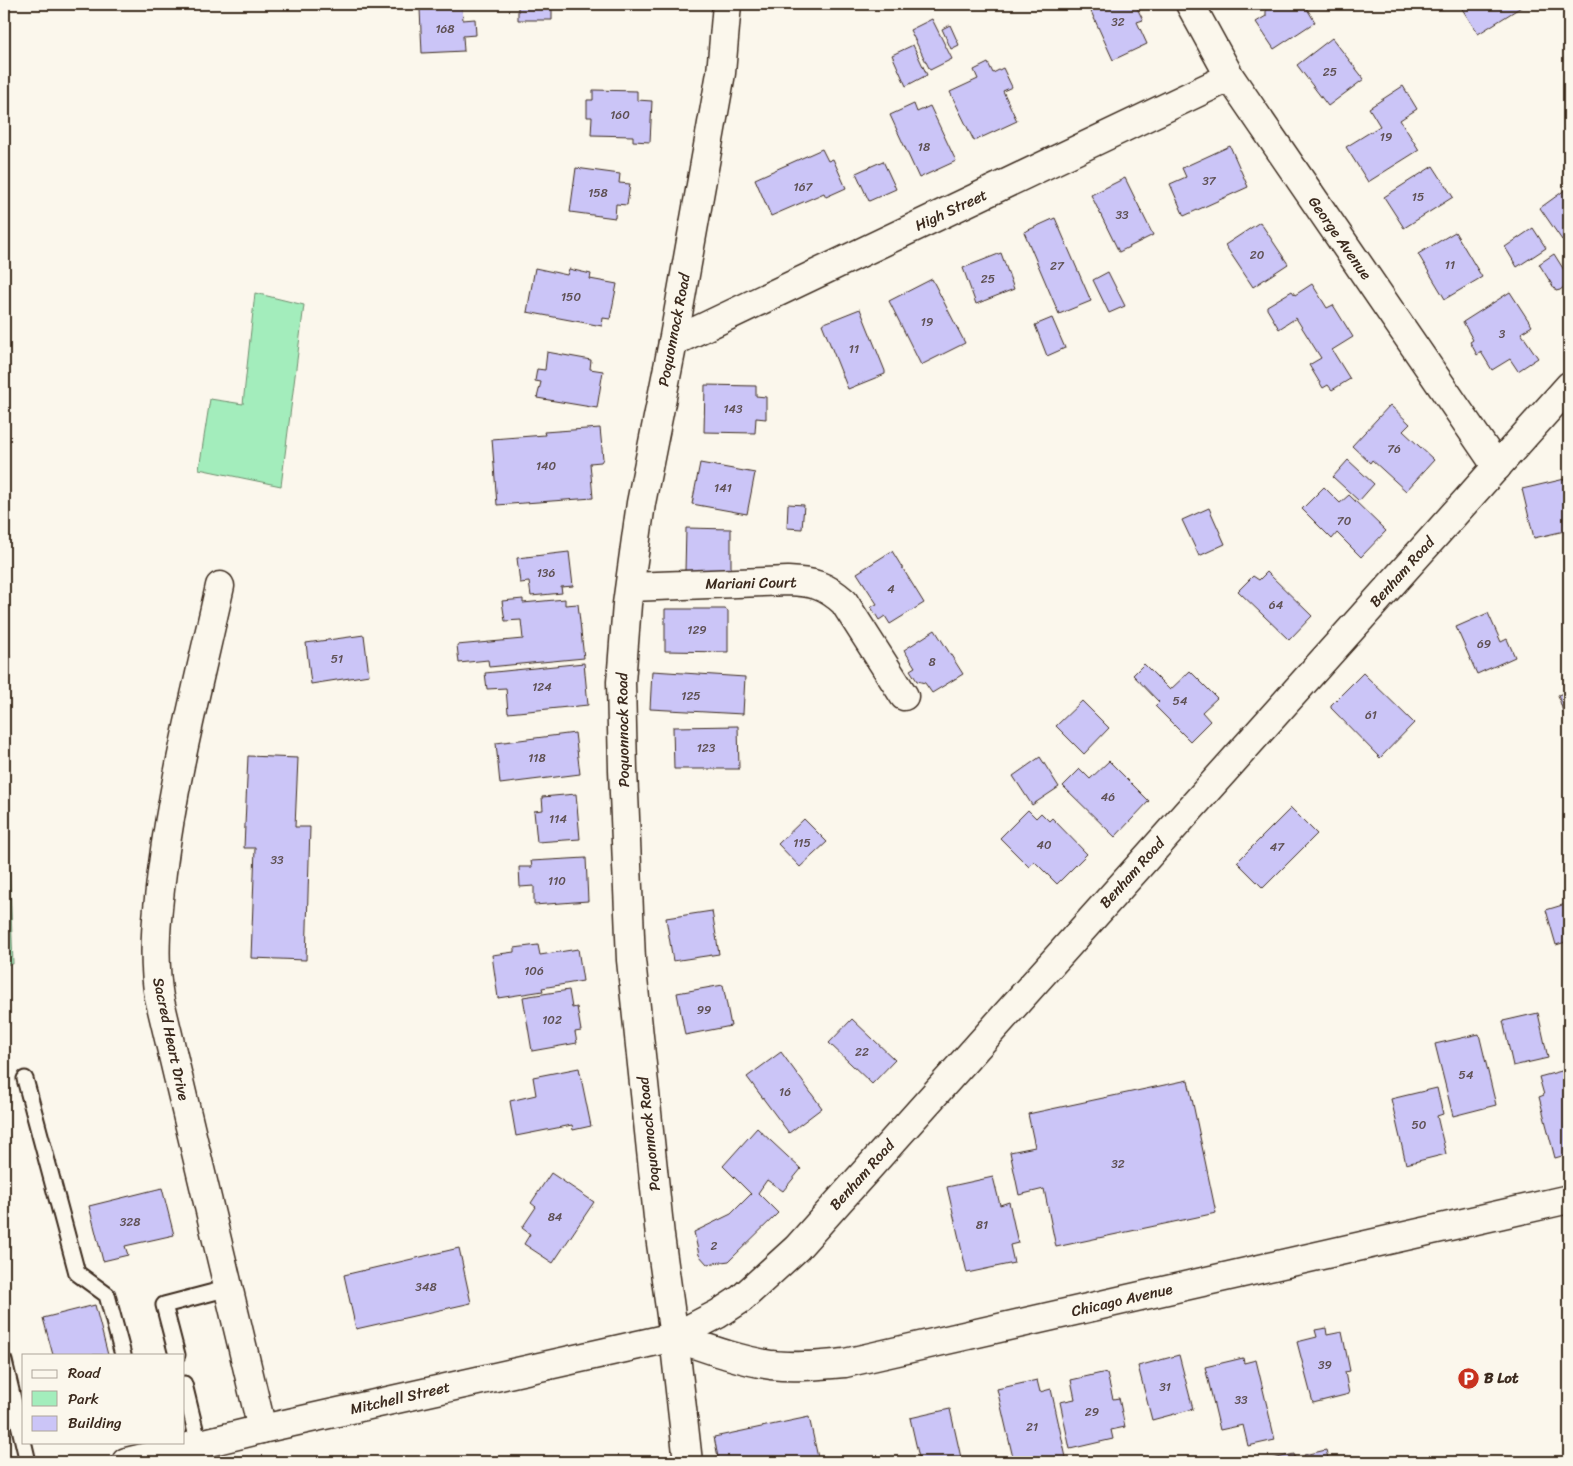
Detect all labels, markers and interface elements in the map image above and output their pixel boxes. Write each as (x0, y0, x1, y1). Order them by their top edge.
house number: 32 (1111, 11, 1125, 33)
house number: 168 (435, 18, 455, 40)
house number: 25 (1323, 61, 1337, 83)
house number: 160 (610, 104, 630, 126)
house number: 19 (1380, 126, 1392, 148)
house number: 18 (918, 136, 930, 158)
house number: 37 (1202, 170, 1217, 192)
house number: 167 (794, 176, 814, 198)
house number: 158 (588, 182, 608, 204)
street label: High Street (910, 182, 992, 238)
house number: 15 (1412, 186, 1424, 208)
street label: George Avenue (1301, 191, 1379, 285)
house number: 33 (1115, 204, 1129, 226)
house number: 20 (1250, 244, 1265, 266)
house number: 11 (1445, 254, 1455, 276)
house number: 27 (1050, 255, 1065, 277)
house number: 25 (981, 268, 995, 290)
street label: Poquonnock Road (650, 270, 698, 389)
house number: 150 (561, 286, 581, 308)
house number: 19 (921, 311, 933, 333)
house number: 3 (1499, 323, 1506, 345)
house number: 11 (849, 338, 859, 360)
house number: 143 (723, 398, 743, 420)
house number: 76 (1387, 438, 1401, 460)
house number: 140 (536, 455, 557, 477)
house number: 141 (714, 477, 732, 499)
house number: 70 (1337, 510, 1352, 532)
street label: Benham Road (1363, 530, 1442, 613)
house number: 136 (537, 562, 555, 584)
street label: Mariani Court (705, 569, 797, 597)
house number: 4 (887, 578, 895, 600)
house number: 64 (1269, 594, 1284, 616)
house number: 129 (687, 619, 707, 641)
house number: 69 (1477, 633, 1491, 655)
house number: 51 (331, 648, 343, 670)
house number: 8 (928, 651, 936, 673)
street label: Poquonnock Road (609, 671, 637, 788)
house number: 124 (532, 676, 552, 698)
house number: 125 (681, 685, 701, 707)
house number: 54 (1173, 690, 1188, 712)
house number: 61 (1365, 704, 1377, 726)
house number: 123 (697, 737, 716, 759)
house number: 118 (528, 747, 546, 769)
house number: 46 (1101, 786, 1115, 808)
house number: 114 (549, 808, 567, 830)
street label: Benham Road (1093, 831, 1172, 914)
house number: 115 (793, 832, 811, 854)
house number: 40 (1036, 834, 1052, 856)
house number: 47 (1270, 836, 1285, 858)
house number: 33 (270, 849, 284, 871)
house number: 110 (548, 870, 566, 892)
house number: 106 (524, 960, 544, 982)
street label: Sacred Heart Drive (145, 975, 197, 1103)
house number: 99 (697, 999, 711, 1021)
house number: 102 (542, 1009, 562, 1031)
house number: 22 (855, 1041, 869, 1063)
house number: 54 (1459, 1064, 1474, 1086)
street label: Poquonnock Road (630, 1074, 668, 1192)
house number: 16 (779, 1081, 791, 1103)
house number: 50 (1412, 1114, 1427, 1136)
street label: Benham Road (823, 1133, 902, 1216)
house number: 32 (1111, 1153, 1125, 1175)
house number: 84 (548, 1206, 563, 1228)
house number: 328 (120, 1211, 140, 1233)
house number: 81 (976, 1214, 988, 1236)
house number: 2 (711, 1235, 718, 1257)
house number: 348 (415, 1276, 437, 1298)
street label: Chicago Avenue (1069, 1276, 1175, 1324)
legend (22, 1354, 185, 1444)
house number: 39 (1318, 1354, 1332, 1376)
text: Road (68, 1360, 101, 1386)
place label: B Lot (1484, 1365, 1519, 1391)
parking icon: B Lot (1456, 1366, 1480, 1390)
street label: Mitchell Street (347, 1374, 453, 1422)
house number: 31 (1159, 1376, 1171, 1398)
text: Park (68, 1386, 99, 1412)
house number: 33 (1234, 1389, 1248, 1411)
house number: 29 (1085, 1401, 1099, 1423)
text: Building (68, 1410, 122, 1436)
house number: 21 (1026, 1416, 1038, 1438)

